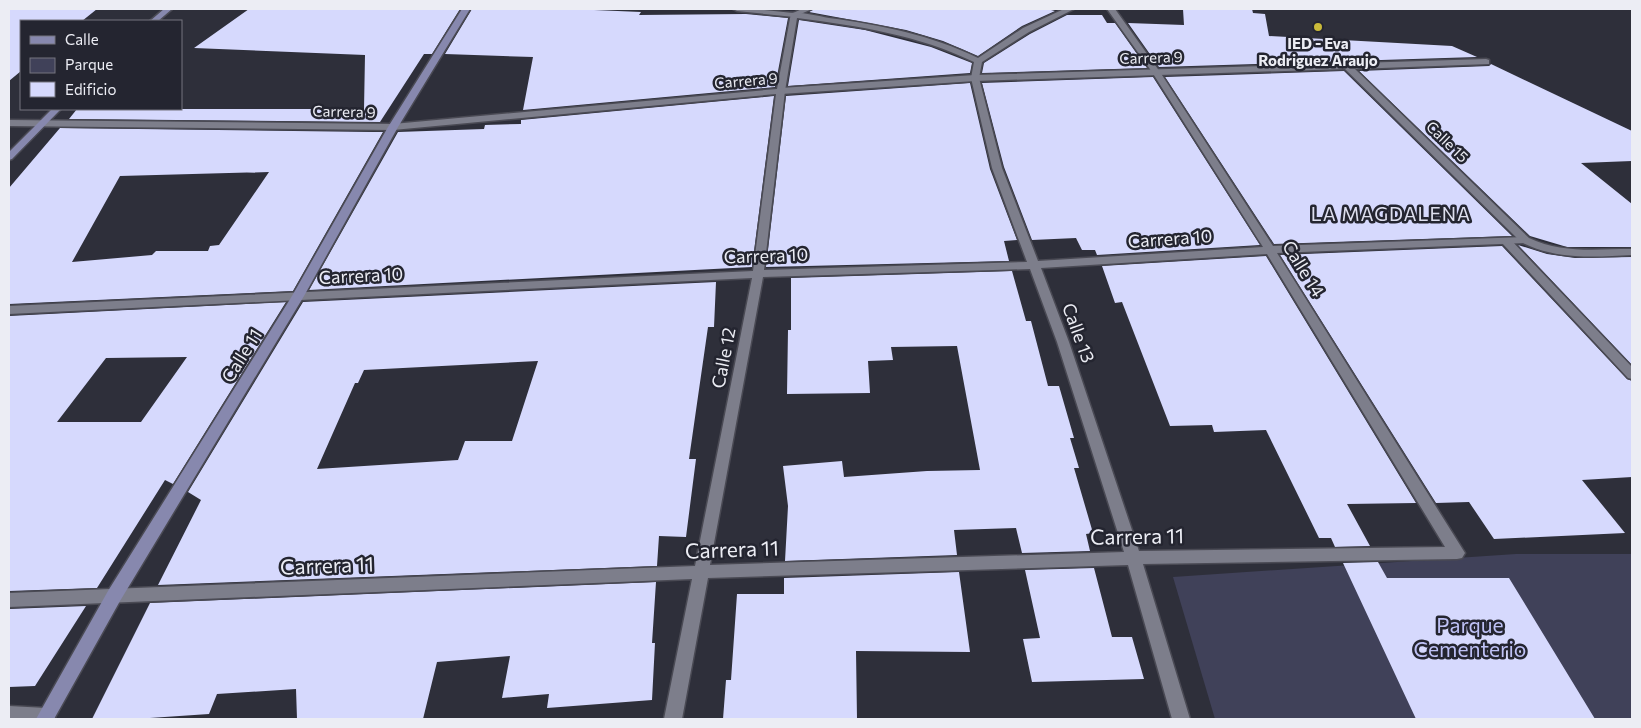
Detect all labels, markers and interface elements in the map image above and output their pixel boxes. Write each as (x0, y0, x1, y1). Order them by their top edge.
legend (20, 20, 182, 110)
marker: IED - Eva Rodriguez Araujo (1312, 21, 1324, 33)
text: Calle (65, 30, 99, 48)
place label: IED - Eva Rodriguez Araujo (1258, 34, 1378, 69)
street label: Carrera 9 (1119, 47, 1183, 67)
text: Parque (65, 55, 113, 73)
street label: Carrera 9 (714, 68, 778, 92)
text: Edificio (65, 80, 116, 98)
street label: Carrera 9 (312, 101, 376, 121)
street label: Calle 15 (1423, 117, 1472, 166)
district label: LA MAGDALENA (1311, 202, 1471, 225)
street label: Carrera 10 (1127, 224, 1213, 252)
street label: Calle 14 (1278, 236, 1330, 301)
street label: Carrera 10 (723, 243, 809, 267)
street label: Carrera 10 (318, 262, 404, 288)
street label: Calle 13 (1058, 300, 1100, 365)
street label: Calle 11 (216, 325, 266, 386)
street label: Calle 12 (706, 326, 740, 390)
street label: Carrera 11 (1090, 522, 1184, 549)
street label: Carrera 11 (685, 534, 779, 563)
street label: Carrera 11 (280, 550, 374, 579)
park label: Parque Cementerio (1414, 612, 1526, 661)

